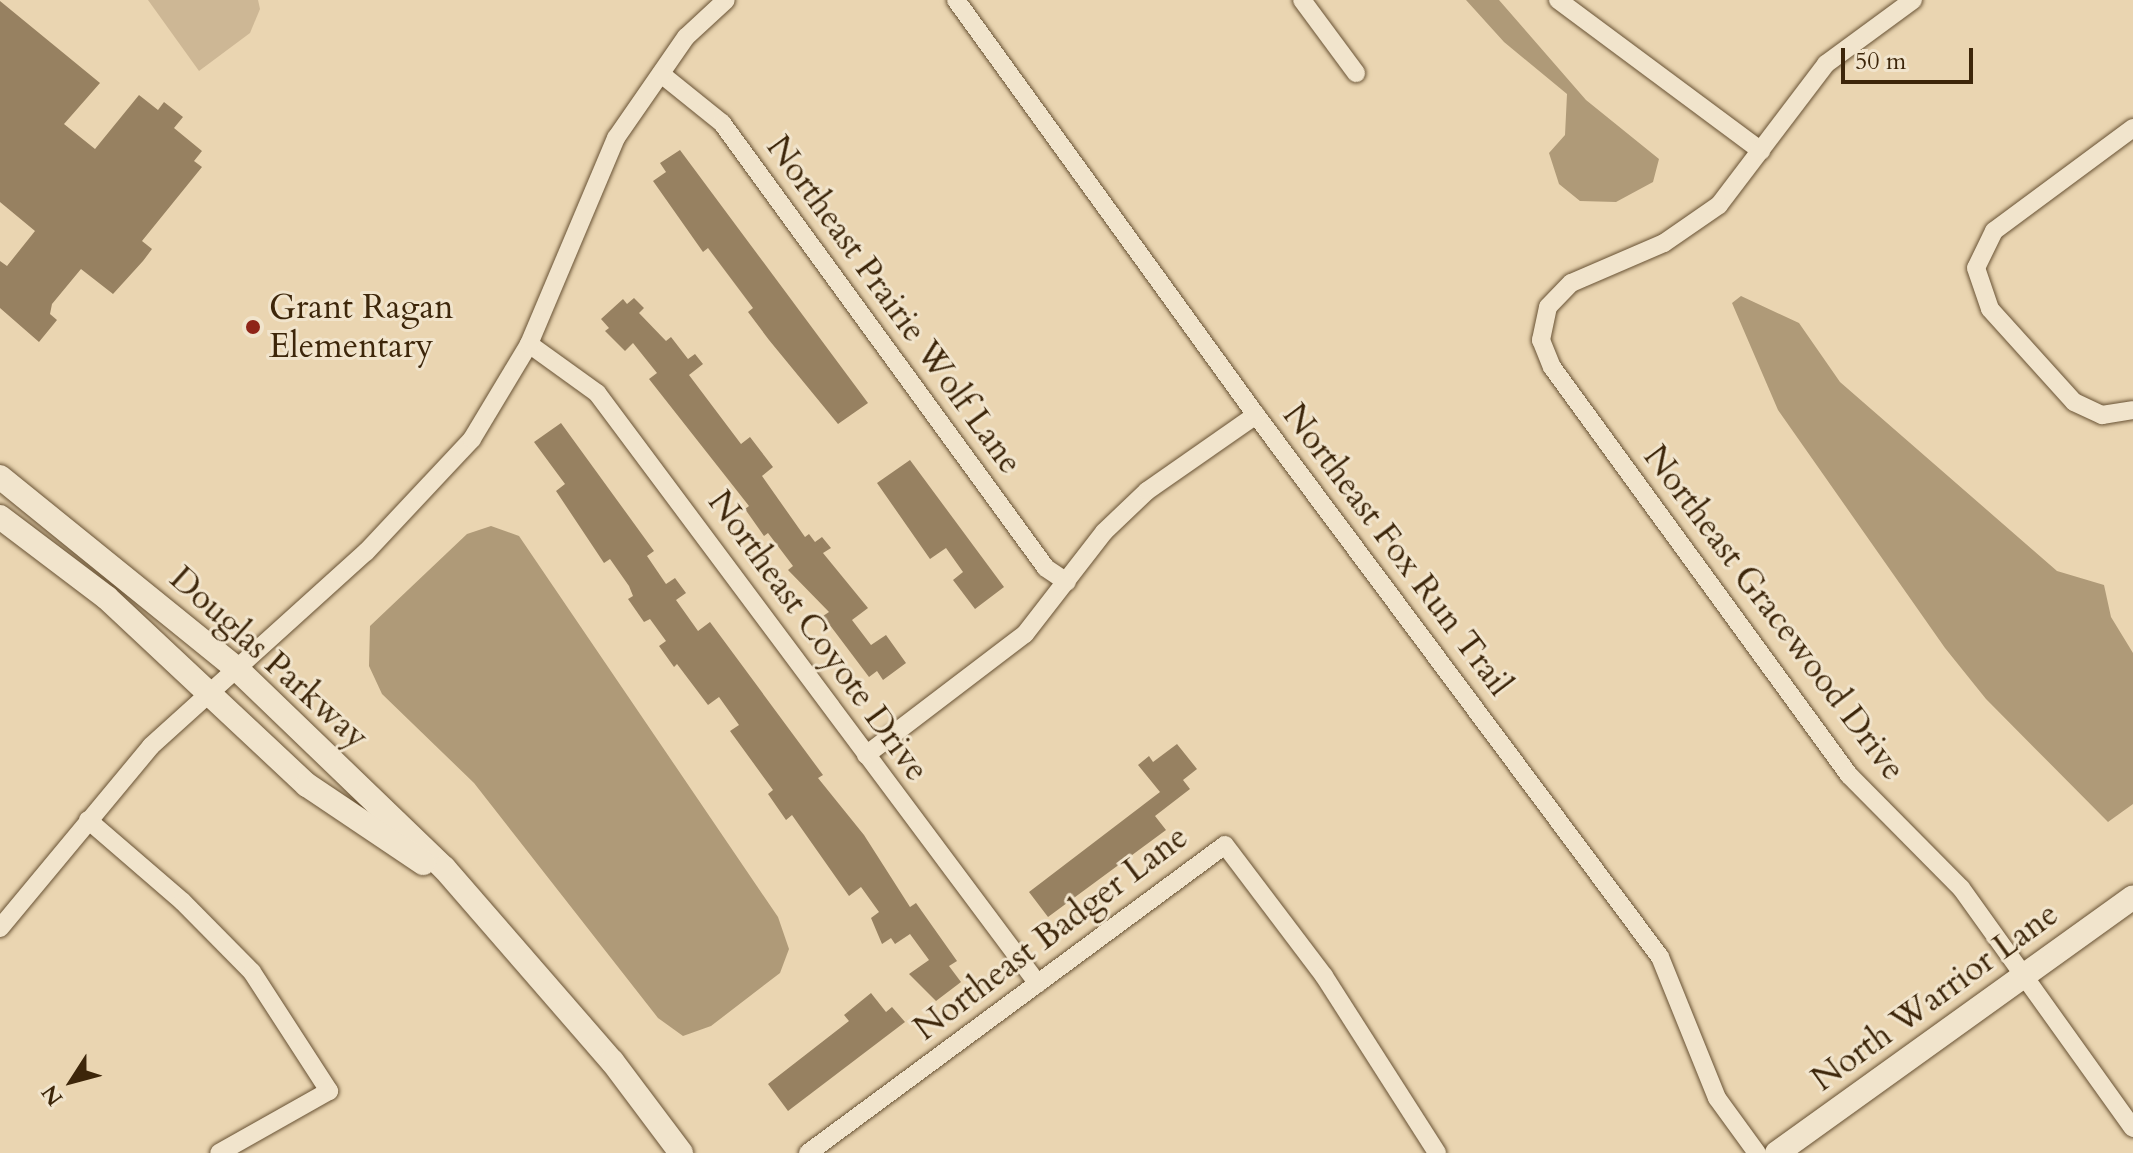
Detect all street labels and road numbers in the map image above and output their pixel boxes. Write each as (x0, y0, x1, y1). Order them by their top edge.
street label: Northeast Prairie Wolf Lane (758, 128, 1030, 482)
street label: Northeast Fox Run Trail (1274, 396, 1520, 704)
street label: Northeast Gracewood Drive (1635, 437, 1913, 789)
street label: Northeast Coyote Drive (699, 483, 937, 789)
street label: Douglas Parkway (161, 558, 377, 758)
street label: Northeast Badger Lane (906, 817, 1196, 1049)
street label: North Warrior Lane (1804, 894, 2066, 1100)

